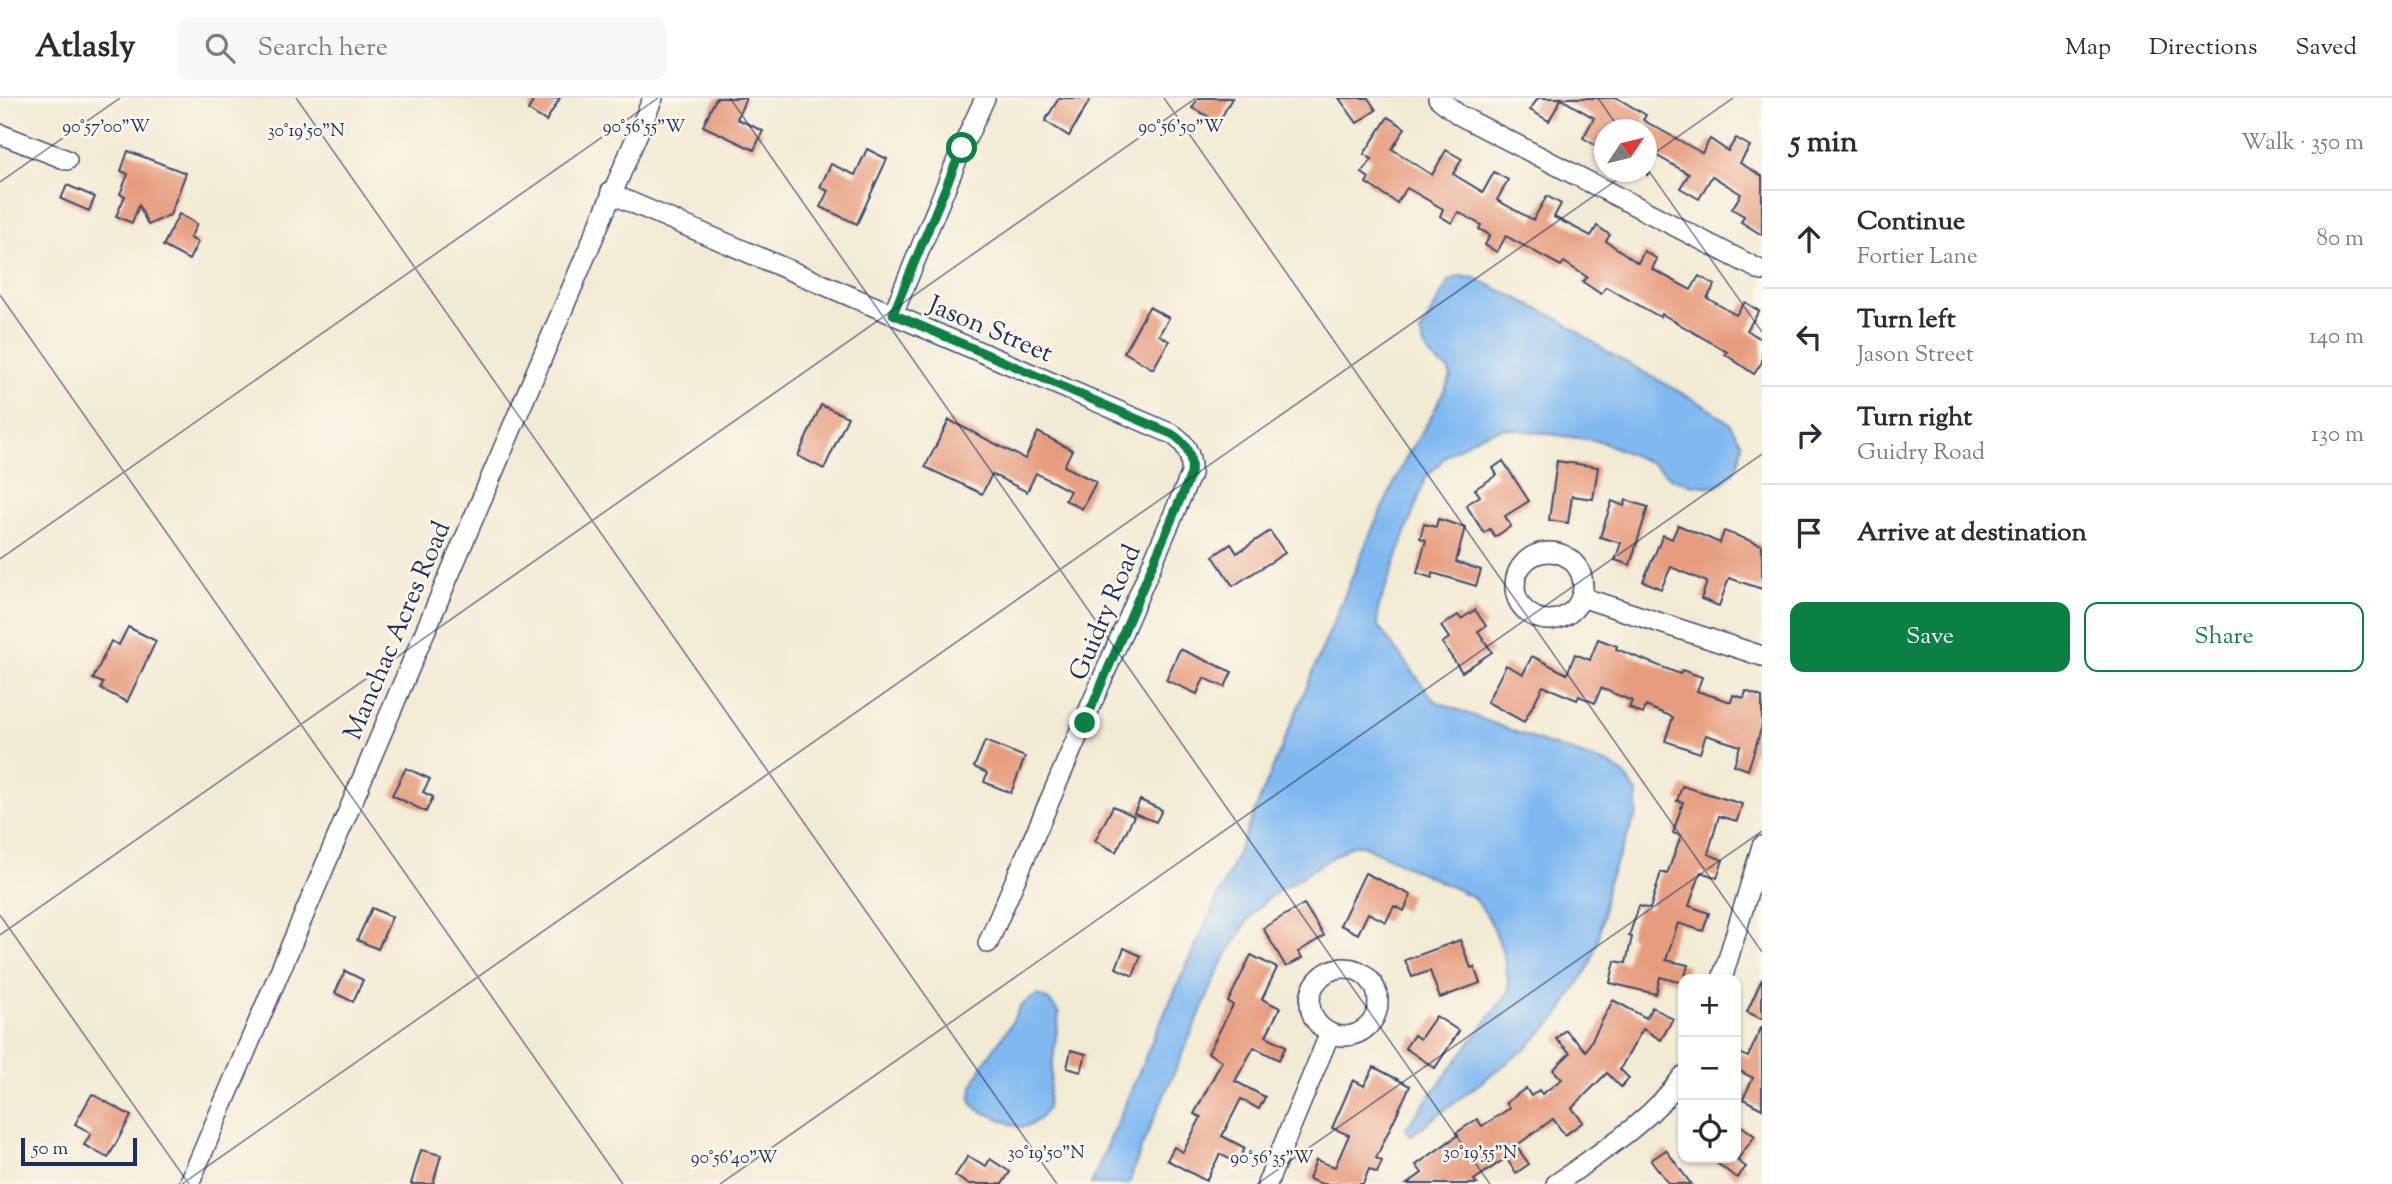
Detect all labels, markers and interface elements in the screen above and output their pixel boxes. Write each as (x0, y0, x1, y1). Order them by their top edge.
search box (177, 17, 667, 80)
text: Atlasly (35, 24, 135, 72)
icon: search (201, 29, 239, 67)
text: Search here (257, 30, 388, 67)
text: Map (2065, 31, 2111, 65)
text: Directions (2149, 31, 2257, 65)
text: Saved (2295, 31, 2357, 65)
text: 90°57'00"W (62, 115, 150, 141)
text: 90°56'55"W (603, 115, 685, 141)
text: 90°56'50"W (1138, 115, 1224, 141)
text: 30°19'50"N (267, 119, 345, 145)
north arrow (1594, 119, 1657, 182)
text: 5 min (1790, 122, 1858, 165)
text: Walk · 350 m (2241, 127, 2364, 160)
route start (946, 132, 977, 163)
text: Continue (1857, 204, 1965, 241)
icon: ahead (1790, 220, 1828, 258)
text: 80 m (2316, 223, 2364, 256)
text: Fortier Lane (1857, 241, 1978, 274)
street label: Jason Street (920, 287, 1058, 373)
text: Turn left (1857, 302, 1956, 339)
icon: left (1790, 318, 1828, 356)
text: 140 m (2309, 321, 2364, 354)
text: Jason Street (1857, 339, 1974, 372)
text: Turn right (1857, 400, 1972, 437)
icon: right (1790, 416, 1828, 454)
text: 130 m (2311, 419, 2364, 452)
text: Guidry Road (1857, 437, 1985, 470)
icon: arrive (1790, 514, 1828, 552)
text: Arrive at destination (1857, 515, 2087, 552)
street label: Manchac Acres Road (335, 516, 461, 746)
street label: Guidry Road (1061, 539, 1152, 687)
button: Save (1790, 602, 2070, 672)
button: Share (2084, 602, 2364, 672)
route end (1069, 707, 1100, 738)
map controls (1678, 974, 1741, 1163)
button: + (1678, 974, 1741, 1037)
button: − (1678, 1037, 1741, 1100)
button: locate (1678, 1100, 1741, 1163)
scale bar (21, 1135, 136, 1167)
text: 50 m (32, 1136, 68, 1163)
text: 30°19'50"N (1007, 1141, 1085, 1167)
text: 30°19'55"N (1443, 1141, 1517, 1167)
text: 90°56'40"W (691, 1146, 777, 1172)
text: 90°56'35"W (1230, 1146, 1314, 1172)

